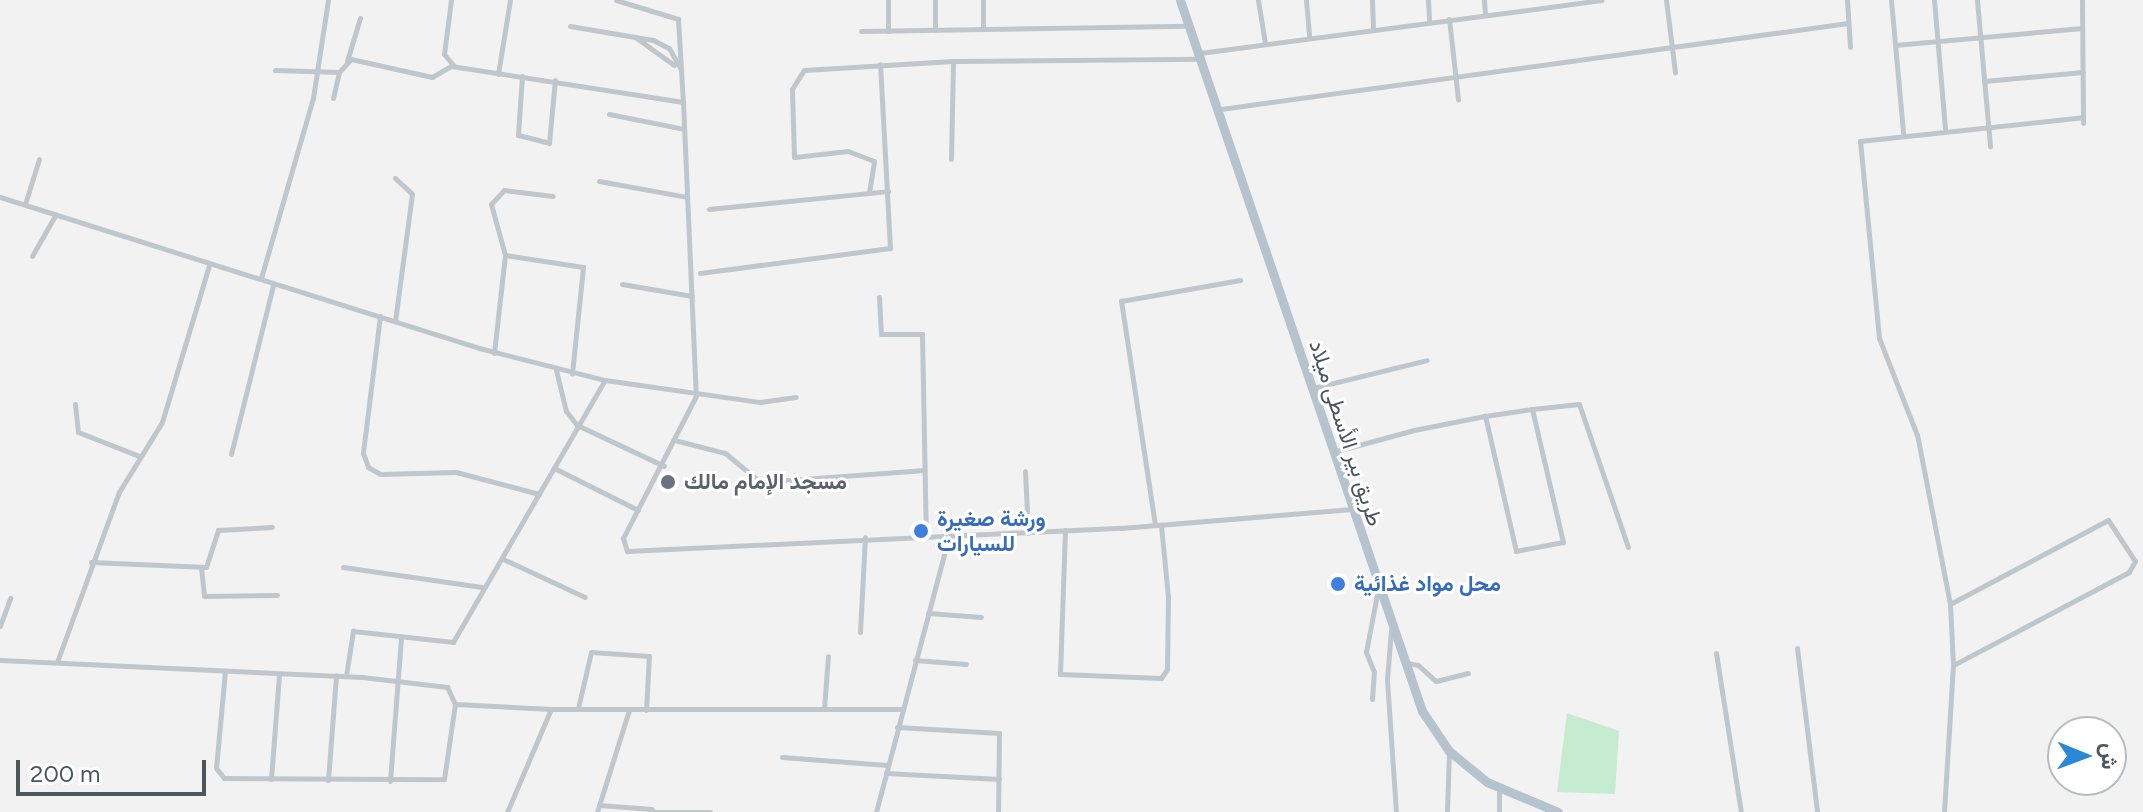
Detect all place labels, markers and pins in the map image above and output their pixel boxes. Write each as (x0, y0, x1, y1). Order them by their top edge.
place label: مسجد الإمام مالك (684, 469, 847, 495)
marker: مسجد الإمام مالك (659, 473, 677, 491)
place label: ورشة صغيرة للسيارات (937, 505, 1046, 556)
marker: ورشة صغيرة للسيارات (912, 522, 930, 540)
place label: محل مواد غذائية (1354, 571, 1501, 597)
marker: محل مواد غذائية (1329, 575, 1347, 593)

